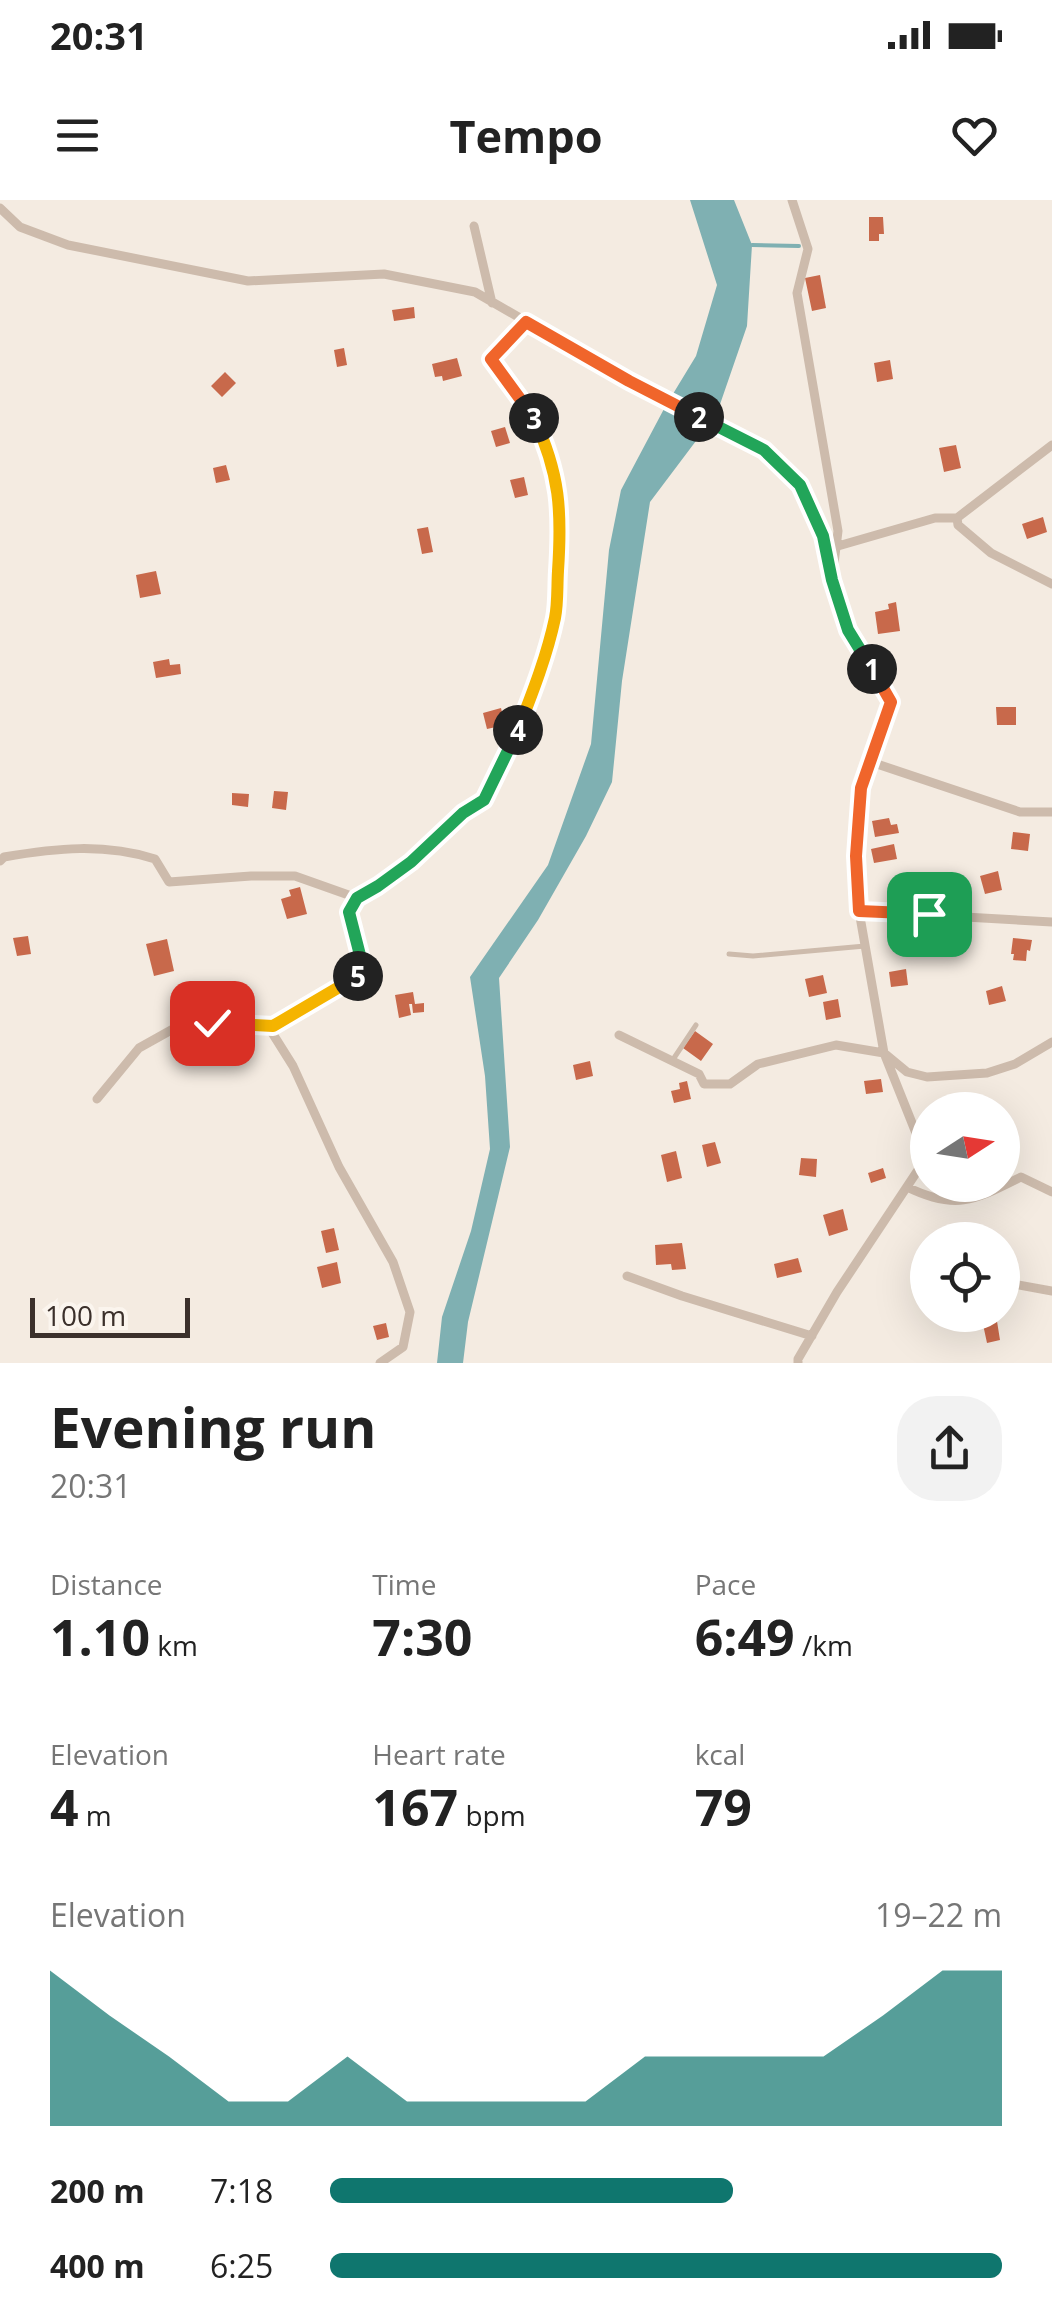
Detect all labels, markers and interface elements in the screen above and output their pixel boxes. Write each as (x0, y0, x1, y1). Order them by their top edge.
text: 20:31 (50, 9, 148, 61)
text: Tempo (449, 105, 603, 166)
icon: menu (50, 108, 105, 163)
icon: heart (947, 108, 1002, 163)
pin: 2 (674, 392, 724, 442)
pin: 3 (509, 393, 559, 443)
text: 2 (691, 398, 707, 436)
text: 3 (526, 399, 542, 437)
pin: 1 (847, 644, 897, 694)
text: 1 (864, 650, 880, 688)
pin: 4 (493, 705, 543, 755)
text: 4 (510, 711, 526, 749)
pin (887, 872, 972, 957)
icon: arrive (902, 887, 957, 942)
pin: 5 (333, 951, 383, 1001)
text: 5 (350, 957, 366, 995)
pin (170, 981, 255, 1066)
icon: check (185, 996, 240, 1051)
north arrow (910, 1092, 1020, 1202)
map controls (910, 1092, 1020, 1332)
button: locate (910, 1222, 1020, 1332)
scale bar (30, 1293, 190, 1338)
text: 100 m (45, 1296, 126, 1334)
text: Evening run (50, 1389, 376, 1464)
button: share (897, 1396, 1002, 1501)
text: 20:31 (50, 1464, 132, 1507)
text: Distance (50, 1565, 163, 1603)
text: Time (372, 1565, 436, 1603)
text: Pace (695, 1565, 756, 1603)
text: 1.10 (50, 1603, 150, 1671)
text: 7:30 (372, 1603, 472, 1671)
text: 6:49 (695, 1603, 795, 1671)
text: km (150, 1626, 198, 1664)
text: /km (795, 1626, 853, 1664)
text: Elevation (50, 1735, 169, 1773)
text: Heart rate (372, 1735, 506, 1773)
text: kcal (695, 1735, 745, 1773)
text: 4 (50, 1773, 79, 1841)
text: 167 (372, 1773, 458, 1841)
text: 79 (695, 1773, 752, 1841)
text: m (79, 1796, 112, 1834)
text: bpm (458, 1796, 526, 1834)
text: Elevation (50, 1893, 186, 1936)
text: 19–22 m (875, 1893, 1002, 1936)
text: 200 m (50, 2169, 145, 2212)
text: 7:18 (210, 2169, 273, 2212)
text: 400 m (50, 2244, 145, 2287)
text: 6:25 (210, 2244, 273, 2287)

